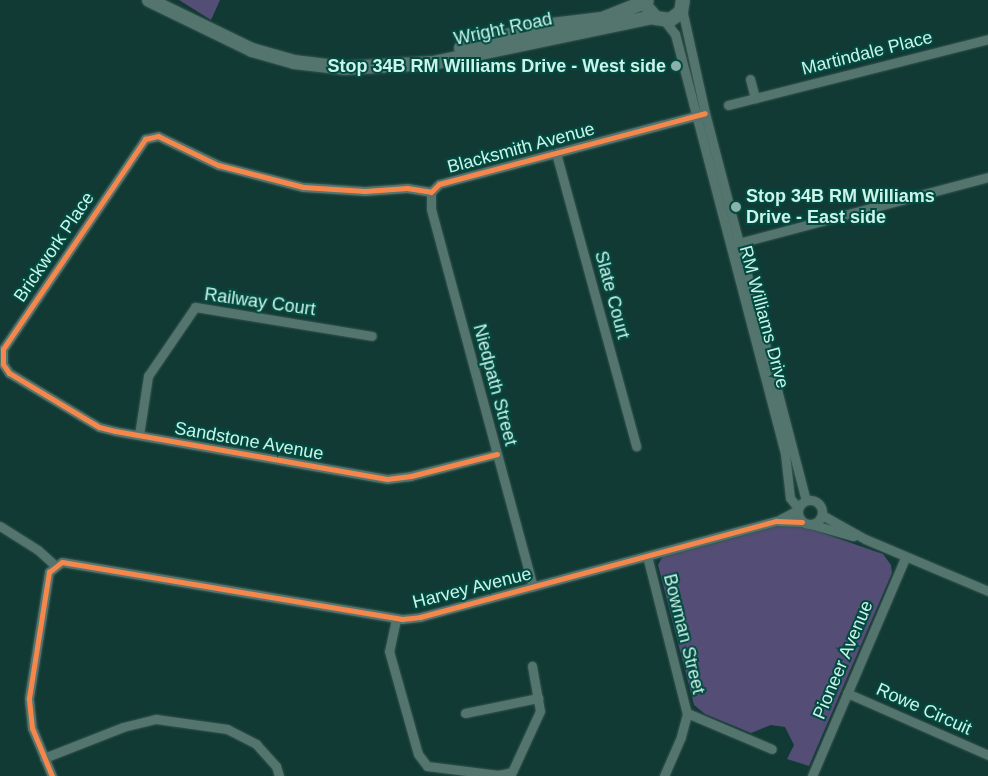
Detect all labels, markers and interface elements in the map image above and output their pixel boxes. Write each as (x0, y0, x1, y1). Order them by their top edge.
street label: Wright Road (452, 8, 554, 50)
street label: Martindale Place (799, 26, 935, 80)
place label: Stop 34B RM Williams Drive - West side (327, 55, 666, 77)
marker: Stop 34B RM Williams Drive - West side (670, 60, 682, 72)
street label: Blacksmith Avenue (444, 118, 598, 178)
place label: Stop 34B RM Williams Drive - East side (746, 186, 935, 228)
street label: Brickwork Place (9, 188, 99, 306)
marker: Stop 34B RM Williams Drive - East side (730, 201, 742, 213)
street label: RM Williams Drive (735, 243, 793, 391)
street label: Slate Court (590, 249, 634, 341)
street label: Railway Court (203, 284, 317, 320)
street label: Niedpath Street (468, 322, 522, 448)
street label: Sandstone Avenue (172, 417, 326, 465)
street label: Harvey Avenue (410, 563, 534, 613)
street label: Bowman Street (659, 572, 709, 696)
street label: Pioneer Avenue (808, 597, 878, 723)
street label: Rowe Circuit (873, 678, 975, 740)

